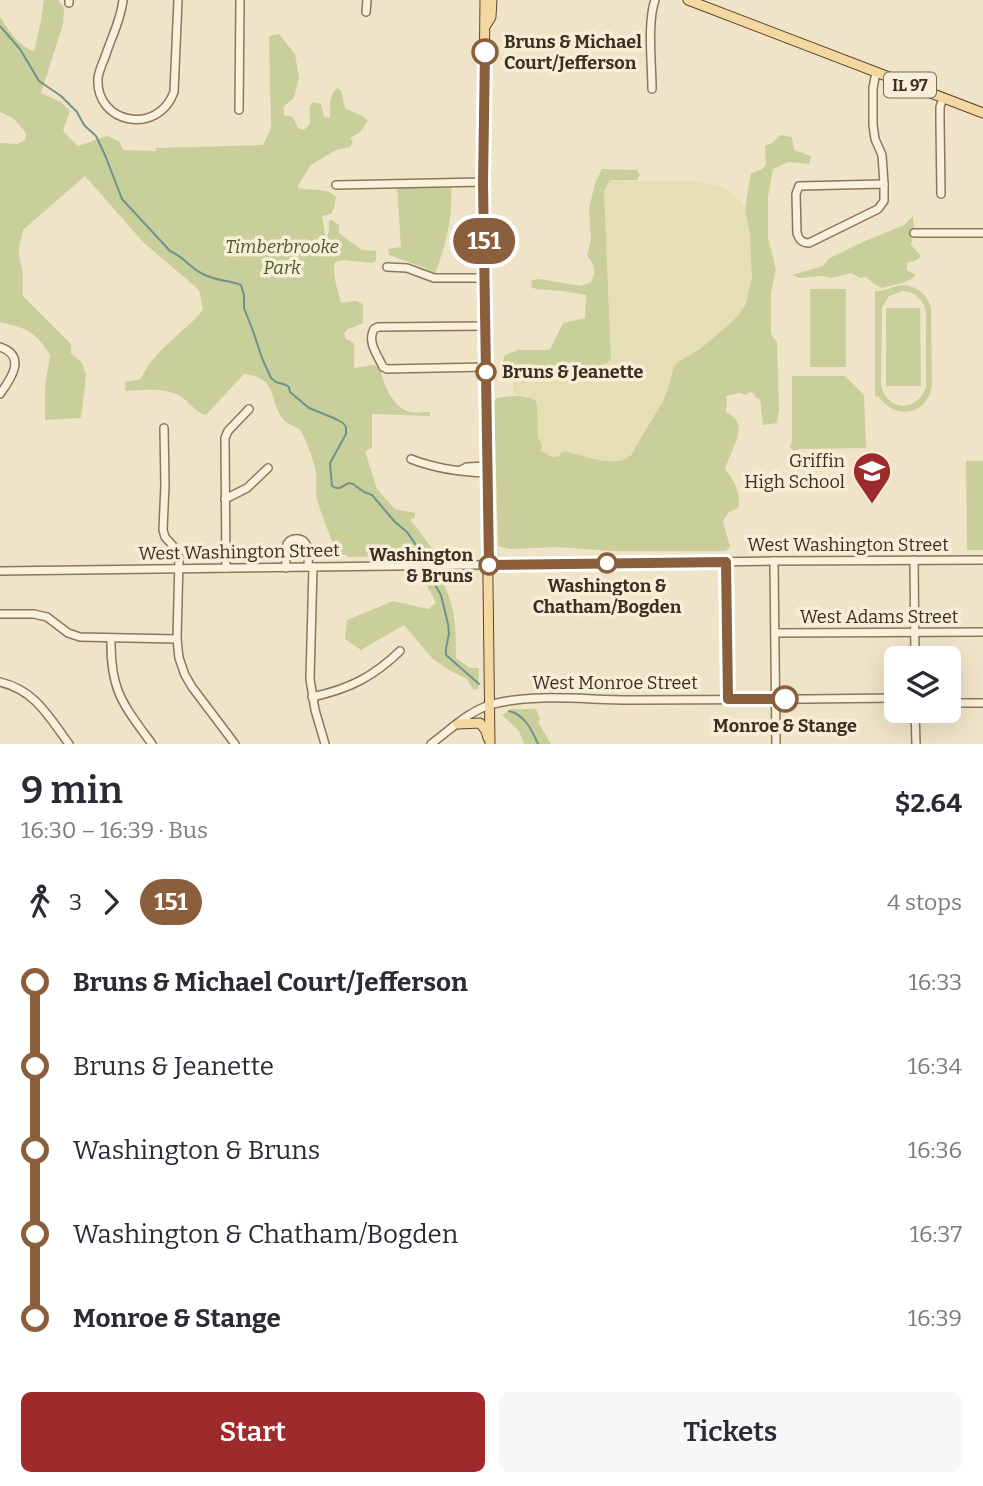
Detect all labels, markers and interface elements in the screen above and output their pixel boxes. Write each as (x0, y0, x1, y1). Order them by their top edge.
place label: Bruns & Michael Court/Jefferson (504, 31, 642, 74)
marker: Bruns & Michael Court/Jefferson (472, 39, 498, 65)
road number: IL 97 (884, 72, 936, 97)
line badge: 151 (444, 218, 524, 264)
text: 151 (467, 227, 501, 255)
park label: Timberbrooke Park (225, 236, 339, 279)
place label: Bruns & Jeanette (502, 361, 644, 383)
marker: Bruns & Jeanette (476, 362, 496, 382)
place label: Griffin High School (744, 450, 846, 493)
school or university icon: Griffin High School (851, 450, 893, 505)
street label: West Washington Street (747, 534, 949, 556)
street label: West Washington Street (138, 539, 340, 565)
place label: Washington & Bruns (369, 544, 473, 587)
marker: Washington & Chatham/Bogden (597, 553, 617, 573)
marker: Washington & Bruns (479, 555, 499, 575)
place label: Washington & Chatham/Bogden (533, 575, 682, 618)
street label: West Adams Street (800, 606, 959, 628)
map controls (884, 646, 961, 723)
button: layers (884, 646, 961, 723)
street label: West Monroe Street (532, 672, 698, 694)
marker: Monroe & Stange (772, 686, 798, 712)
place label: Monroe & Stange (713, 715, 857, 737)
text: 9 min (21, 767, 123, 813)
text: $2.64 (895, 788, 962, 819)
text: 16:30 – 16:39 · Bus (21, 816, 208, 844)
icon: walk (21, 883, 59, 921)
icon: forward (92, 883, 130, 921)
text: 3 (69, 888, 82, 916)
text: 151 (154, 888, 188, 916)
text: 4 stops (887, 888, 962, 916)
text: Bruns & Michael Court/Jefferson (73, 967, 468, 998)
text: 16:33 (909, 968, 962, 996)
text: Bruns & Jeanette (73, 1051, 274, 1082)
text: 16:34 (908, 1052, 962, 1080)
text: Washington & Bruns (73, 1135, 320, 1166)
text: 16:36 (908, 1136, 962, 1164)
text: Washington & Chatham/Bogden (73, 1219, 458, 1250)
text: 16:37 (910, 1220, 962, 1248)
text: Monroe & Stange (73, 1303, 281, 1334)
text: 16:39 (908, 1304, 962, 1332)
button: Start (21, 1392, 485, 1472)
button: Tickets (499, 1392, 962, 1472)

